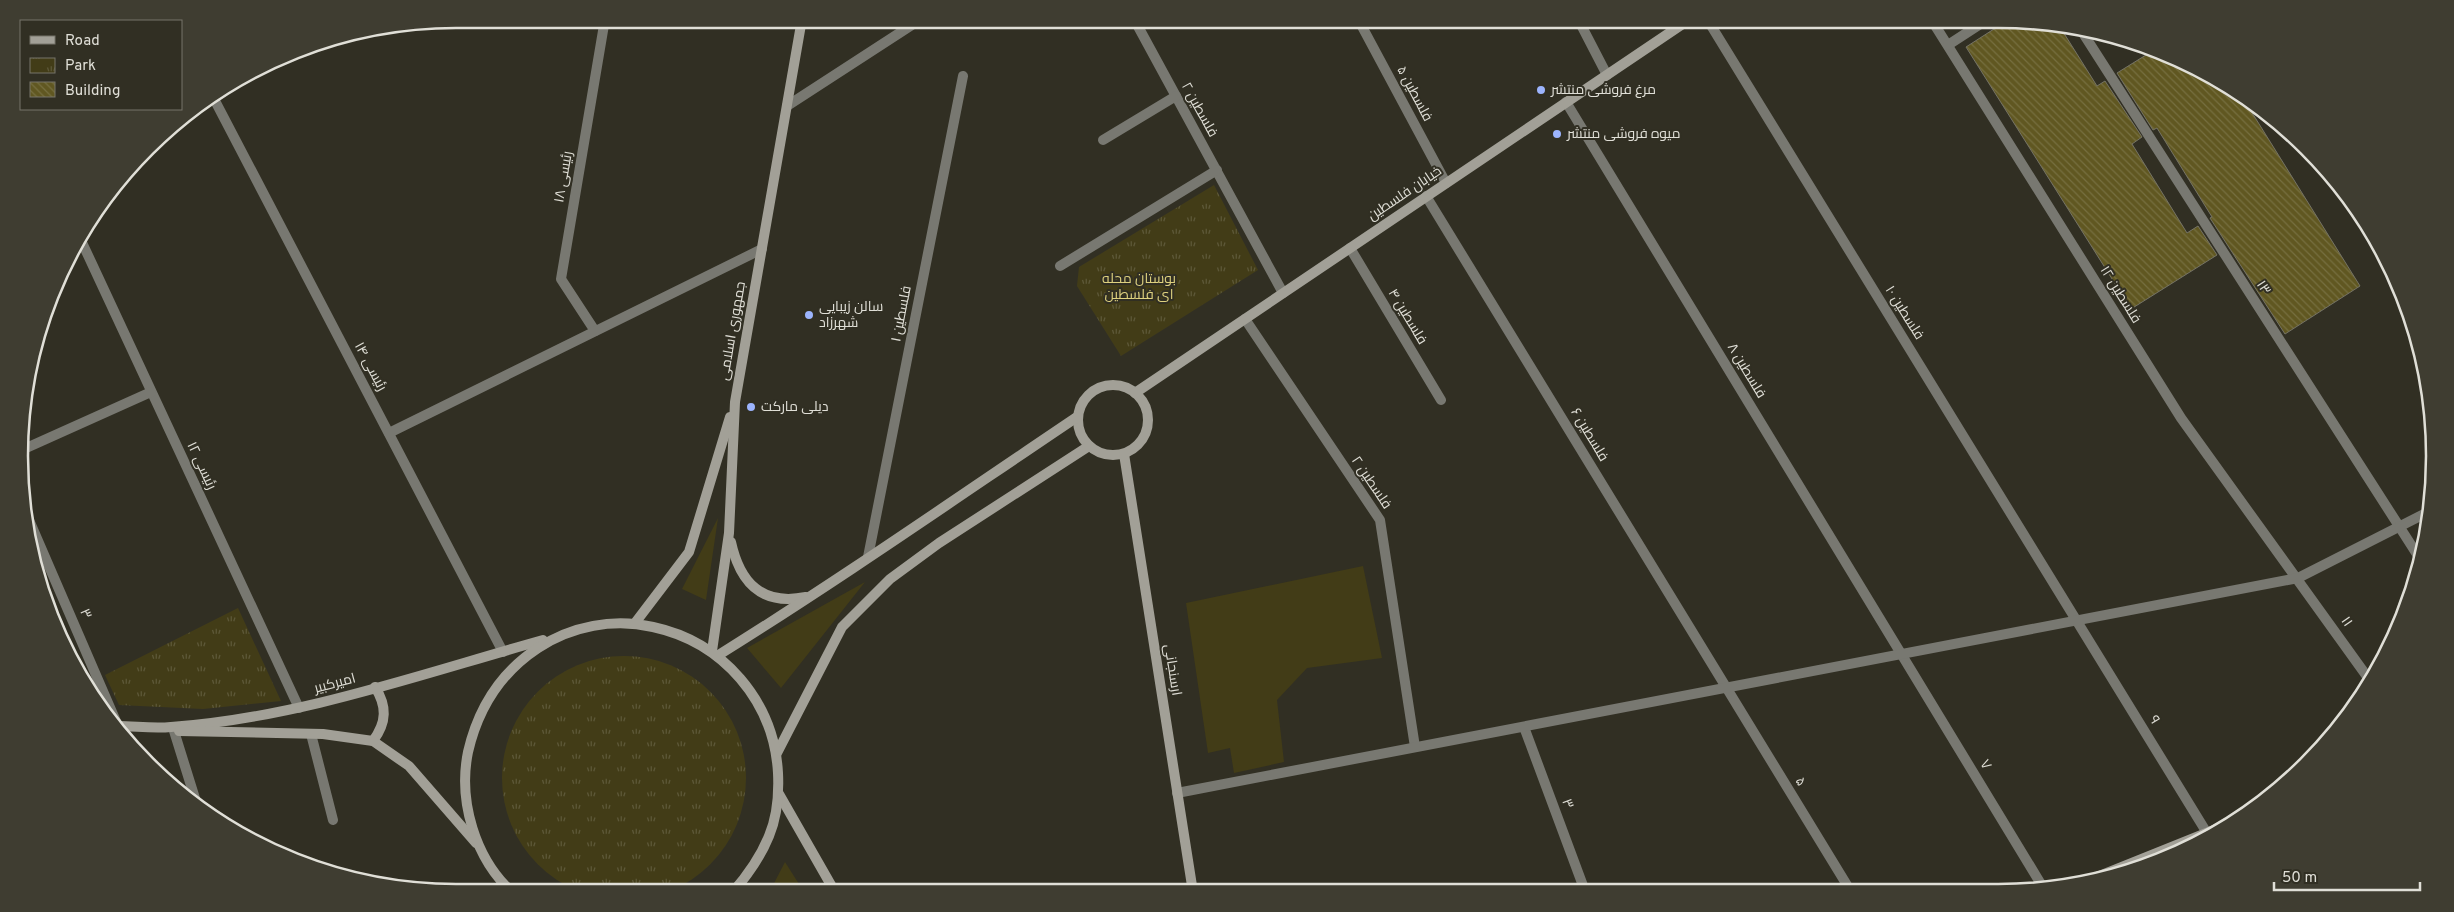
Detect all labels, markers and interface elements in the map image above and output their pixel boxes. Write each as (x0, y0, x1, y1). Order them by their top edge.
legend (20, 20, 182, 110)
text: Road (65, 32, 100, 51)
text: Park (65, 57, 96, 76)
street label: فلسطین ۵ (1392, 63, 1436, 125)
street label: فلسطین ۲ (1177, 80, 1221, 140)
text: Building (65, 82, 120, 101)
place label: مرغ فروشی منتشر (1550, 82, 1656, 99)
marker: مرغ فروشی منتشر (1535, 84, 1547, 96)
place label: میوه فروشی منتشر (1566, 126, 1680, 143)
marker: میوه فروشی منتشر (1551, 128, 1563, 140)
street label: رئیسی ۱۸ (551, 150, 577, 204)
street label: خیابان فلسطین (1365, 163, 1445, 225)
street label: فلسطین ۱۲ (2096, 263, 2144, 327)
park label: بوستان محله ای فلسطین (1102, 271, 1176, 304)
street label: ۱۳ (2252, 278, 2274, 298)
street label: جمهوری اسلامی (716, 280, 750, 382)
street label: فلسطین ۱۰ (1881, 283, 1927, 343)
street label: فلسطین ۱ (888, 284, 916, 344)
street label: فلسطین ۴ (1384, 286, 1430, 348)
place label: سالن زیبایی شهرزاد (819, 299, 883, 332)
marker: سالن زیبایی شهرزاد (803, 309, 815, 321)
street label: رئیسی ۱۴ (350, 340, 390, 394)
street label: فلسطین ۸ (1723, 340, 1769, 402)
place label: دیلی مارکت (761, 399, 828, 416)
marker: دیلی مارکت (745, 401, 757, 413)
street label: فلسطین ۶ (1566, 405, 1612, 465)
street label: رئیسی ۱۲ (183, 439, 219, 493)
street label: فلسطین ۲ (1347, 453, 1395, 513)
street label: ۳ (75, 606, 95, 622)
street label: ۱۱ (2337, 614, 2355, 630)
street label: ارسنجانی (1160, 643, 1184, 697)
street label: امیرکبیر (311, 670, 358, 698)
street label: ۹ (2145, 713, 2163, 727)
street label: ۷ (1975, 757, 1995, 773)
street label: ۵ (1791, 774, 1809, 790)
street label: ۳ (1557, 797, 1577, 811)
scale bar (2274, 860, 2420, 892)
text: 50 m (2282, 869, 2317, 888)

